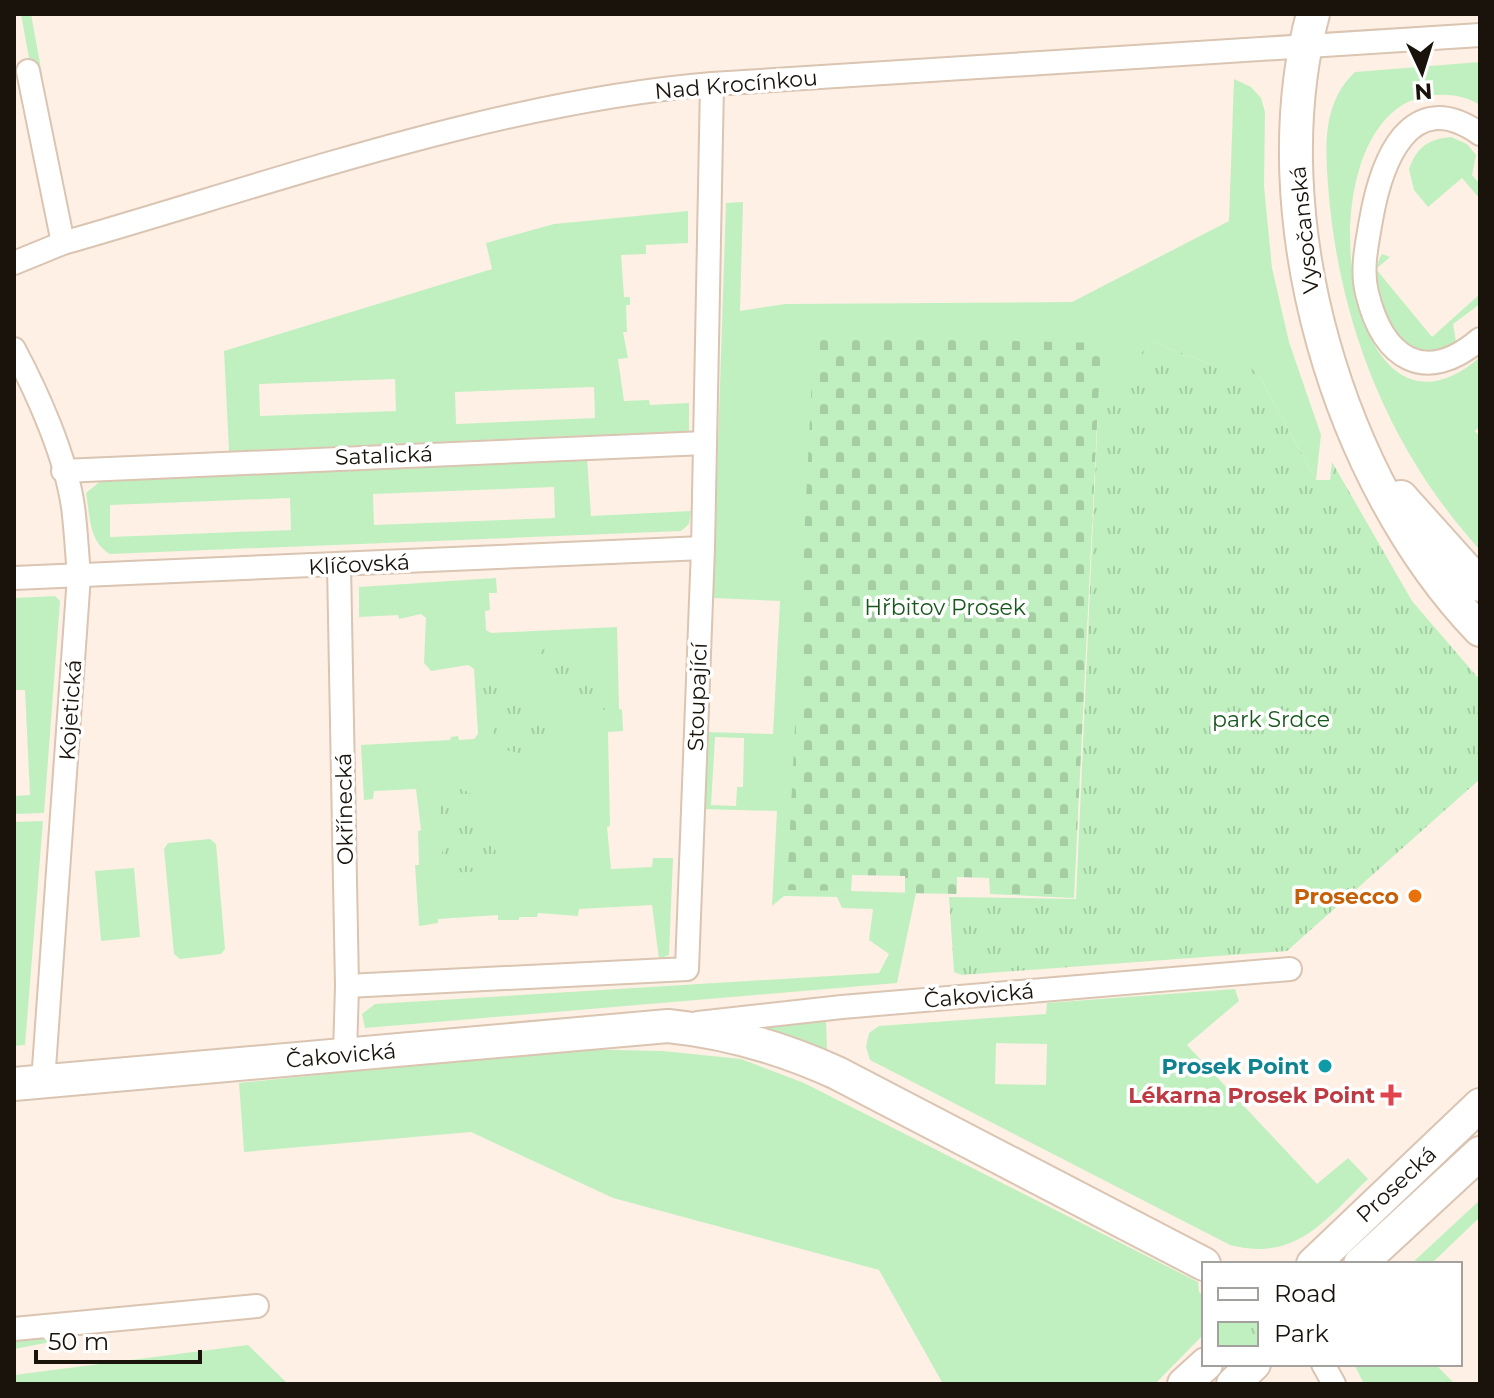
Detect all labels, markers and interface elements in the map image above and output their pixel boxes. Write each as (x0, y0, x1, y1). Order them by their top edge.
north arrow (1382, 32, 1462, 112)
street label: Nad Krocínkou (653, 64, 819, 105)
text: N (1414, 77, 1433, 106)
street label: Vysočanská (1284, 165, 1325, 295)
street label: Satalická (335, 440, 433, 471)
street label: Klíčovská (308, 548, 410, 581)
park label: Hřbitov Prosek (864, 594, 1027, 621)
street label: Stoupající (682, 641, 713, 752)
street label: Kojetická (54, 659, 87, 761)
park label: park Srdce (1212, 706, 1330, 733)
street label: Okřínecká (330, 753, 359, 865)
place label: Prosecco (1294, 883, 1399, 910)
marker: Prosecco (1406, 887, 1424, 905)
street label: Čakovická (923, 977, 1035, 1014)
street label: Čakovická (285, 1037, 397, 1074)
place label: Prosek Point (1162, 1053, 1309, 1080)
marker: Prosek Point (1316, 1057, 1334, 1075)
place label: Lékarna Prosek Point (1128, 1082, 1375, 1109)
marker: Lékarna Prosek Point (1382, 1086, 1400, 1104)
street label: Prosecká (1351, 1140, 1442, 1228)
legend (1202, 1262, 1462, 1366)
text: Road (1274, 1279, 1337, 1308)
scale bar (36, 1314, 200, 1364)
text: Park (1274, 1319, 1329, 1348)
text: 50 m (48, 1327, 109, 1356)

